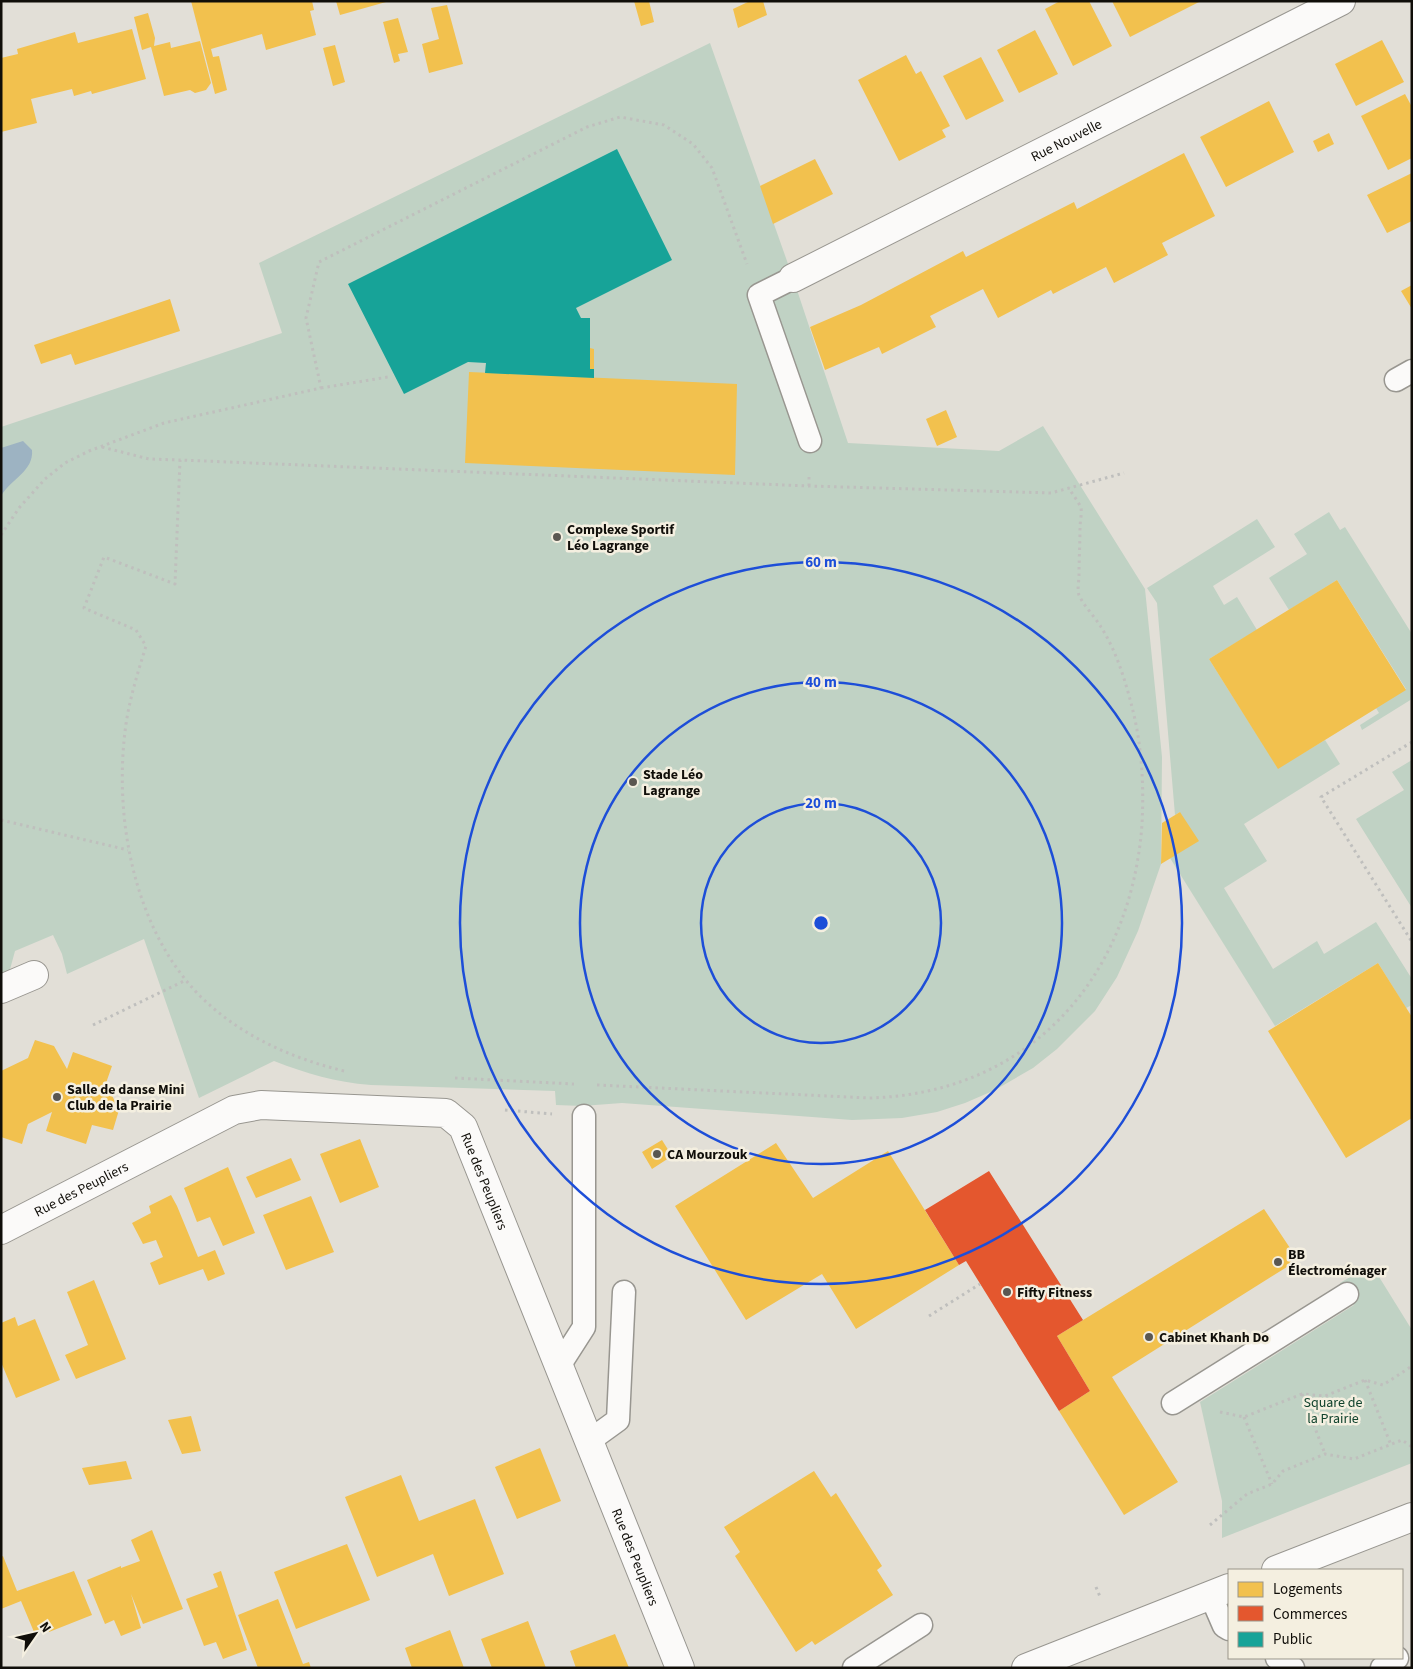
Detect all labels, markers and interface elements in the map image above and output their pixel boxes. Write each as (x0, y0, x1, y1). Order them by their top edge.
street label: Rue Nouvelle (1028, 114, 1106, 167)
place label: Complexe Sportif Léo Lagrange (567, 520, 675, 556)
marker: Complexe Sportif Léo Lagrange (551, 531, 563, 543)
text: 60 m (805, 552, 837, 573)
text: 40 m (805, 672, 837, 693)
place label: Stade Léo Lagrange (643, 765, 703, 801)
marker: Stade Léo Lagrange (627, 776, 639, 788)
text: 20 m (805, 793, 837, 814)
centre of rings (812, 914, 830, 932)
place label: Salle de danse Mini Club de la Prairie (67, 1080, 184, 1116)
marker: Salle de danse Mini Club de la Prairie (51, 1091, 63, 1103)
street label: Rue des Peupliers (455, 1130, 512, 1233)
place label: CA Mourzouk (667, 1145, 748, 1165)
marker: CA Mourzouk (651, 1148, 663, 1160)
street label: Rue des Peupliers (31, 1157, 132, 1222)
place label: BB Électroménager (1288, 1245, 1387, 1281)
marker: BB Électroménager (1272, 1256, 1284, 1268)
place label: Fifty Fitness (1017, 1283, 1092, 1303)
marker: Fifty Fitness (1001, 1286, 1013, 1298)
place label: Cabinet Khanh Do (1159, 1328, 1269, 1348)
marker: Cabinet Khanh Do (1143, 1331, 1155, 1343)
park label: Square de la Prairie (1303, 1393, 1363, 1429)
street label: Rue des Peupliers (606, 1506, 663, 1609)
legend (1228, 1569, 1403, 1659)
text: Logements (1273, 1579, 1342, 1600)
text: Commerces (1273, 1604, 1347, 1625)
north arrow (10, 1609, 60, 1659)
text: N (34, 1618, 56, 1637)
text: Public (1273, 1629, 1312, 1650)

